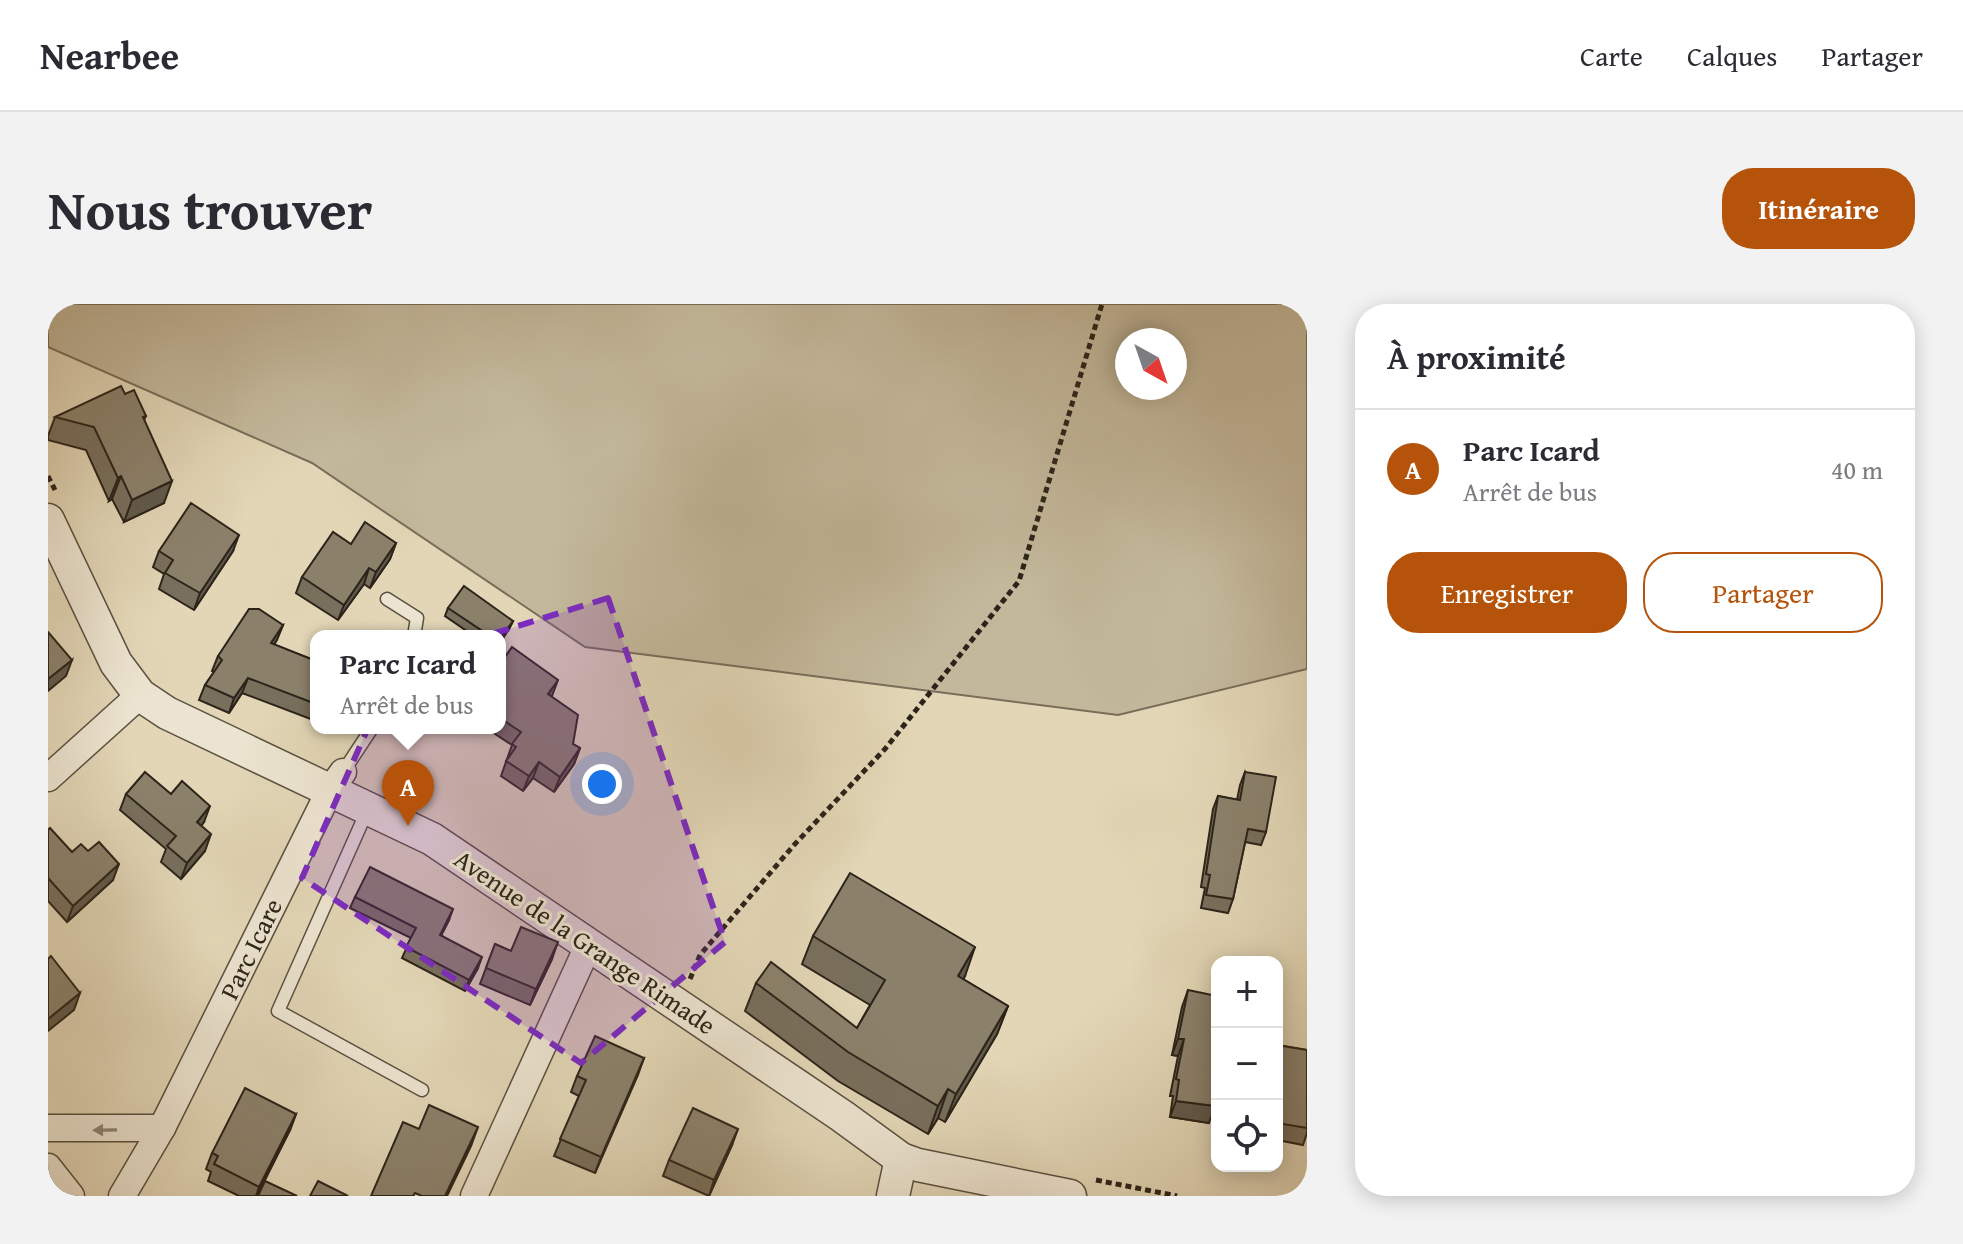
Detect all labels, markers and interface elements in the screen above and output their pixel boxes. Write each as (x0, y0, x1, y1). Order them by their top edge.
text: Nearbee (40, 27, 179, 83)
text: Carte (1580, 35, 1643, 76)
text: Calques (1687, 35, 1777, 76)
text: Partager (1821, 35, 1923, 76)
text: Nous trouver (48, 167, 372, 250)
button: Itinéraire (1722, 168, 1915, 249)
north arrow (1115, 328, 1187, 400)
text: À proximité (1387, 332, 1566, 381)
text: Parc Icard (1463, 428, 1600, 472)
text: A (1405, 450, 1421, 489)
text: 40 m (1831, 450, 1883, 489)
text: Arrêt de bus (1463, 472, 1597, 511)
button: Enregistrer (1387, 552, 1627, 633)
button: Partager (1643, 552, 1883, 633)
popup (310, 630, 506, 734)
text: Parc Icard (340, 641, 476, 685)
text: Arrêt de bus (340, 685, 474, 724)
pin: A (382, 760, 434, 826)
your location (582, 764, 622, 804)
street label: Avenue de la Grange Rimade (447, 839, 724, 1044)
street label: Parc Icare (209, 892, 292, 1006)
map controls (1211, 956, 1283, 1172)
button: + (1211, 956, 1283, 1028)
button: − (1211, 1028, 1283, 1100)
button: locate (1211, 1100, 1283, 1172)
one-way arrow (92, 1123, 117, 1136)

